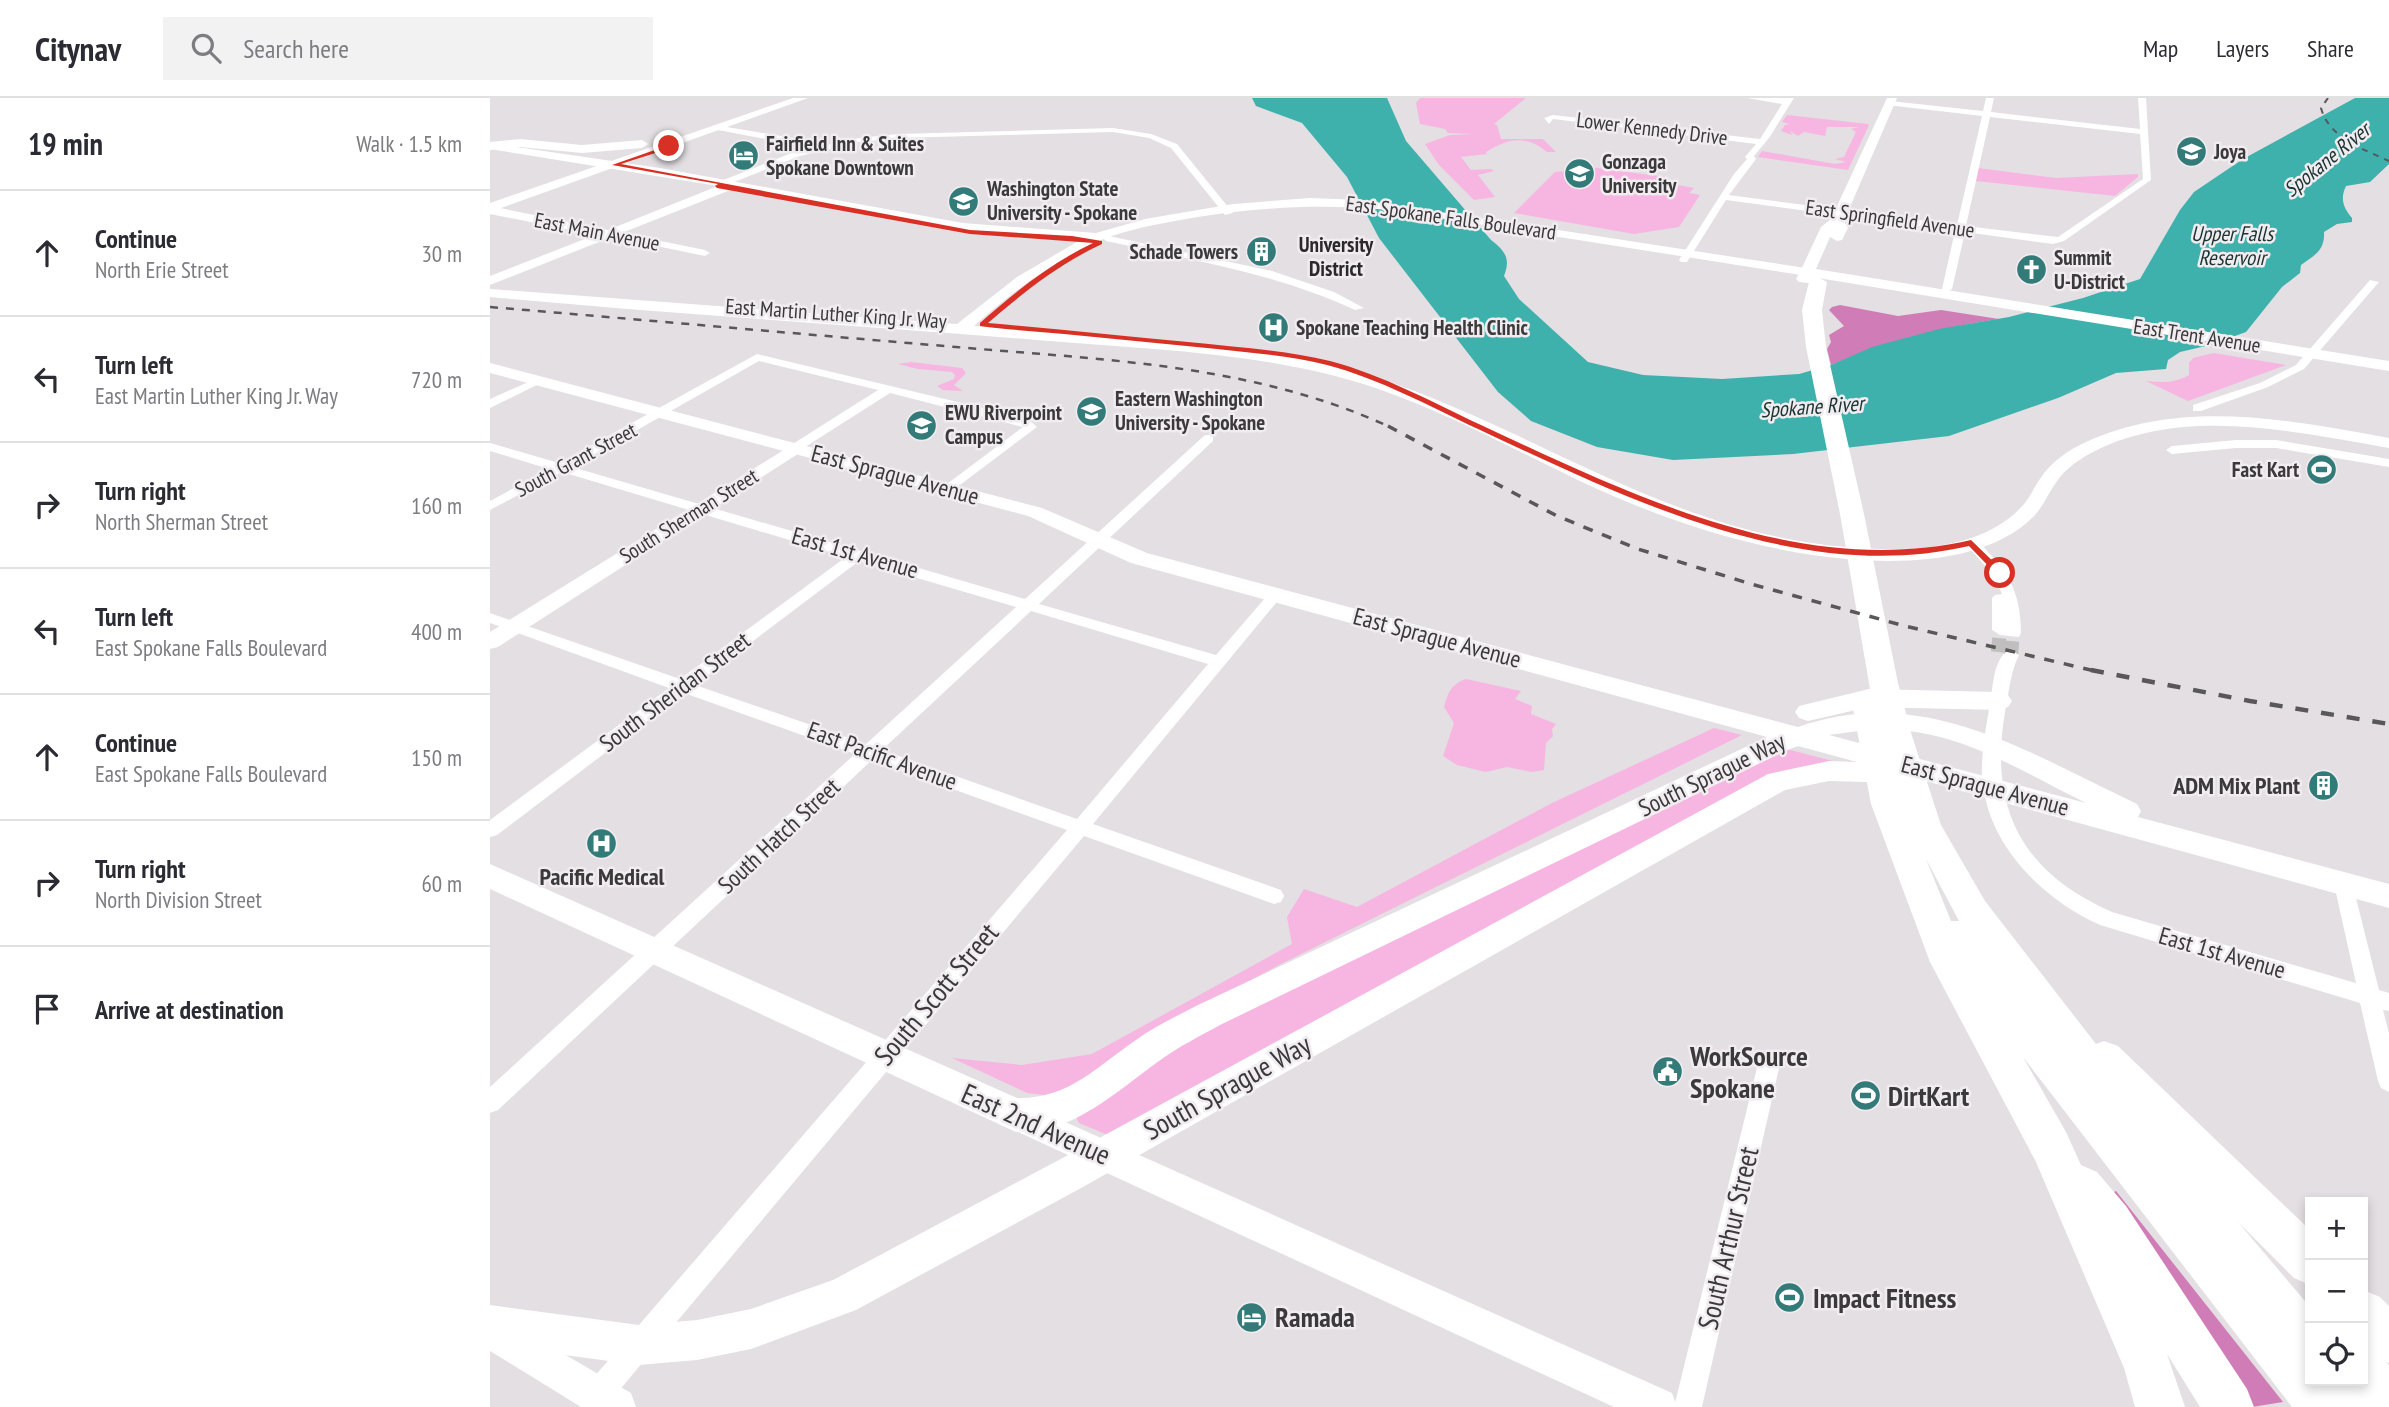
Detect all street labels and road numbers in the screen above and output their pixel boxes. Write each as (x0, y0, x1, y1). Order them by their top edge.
street label: Lower Kennedy Drive (1575, 106, 1729, 151)
street label: East Spokane Falls Boulevard (1344, 189, 1558, 246)
street label: East Springfield Avenue (1804, 193, 1976, 244)
street label: East Main Avenue (532, 206, 662, 257)
street label: East Martin Luther King Jr. Way (724, 292, 948, 335)
street label: East Trent Avenue (2132, 312, 2263, 359)
street label: South Grant Street (510, 416, 641, 503)
street label: East Sprague Avenue (808, 437, 982, 512)
street label: South Sherman Street (614, 462, 763, 569)
street label: East 1st Avenue (788, 520, 922, 585)
street label: East Sprague Avenue (1350, 600, 1524, 675)
street label: South Sheridan Street (593, 624, 757, 758)
street label: East Pacific Avenue (803, 714, 961, 797)
street label: South Sprague Way (1633, 726, 1790, 823)
street label: East Sprague Avenue (1898, 748, 2072, 823)
street label: South Hatch Street (711, 771, 847, 900)
street label: South Scott Street (865, 915, 1006, 1073)
street label: East 1st Avenue (2155, 920, 2289, 985)
street label: South Sprague Way (1136, 1025, 1318, 1148)
street label: East 2nd Avenue (956, 1074, 1117, 1173)
street label: South Arthur Street (1688, 1142, 1767, 1333)

